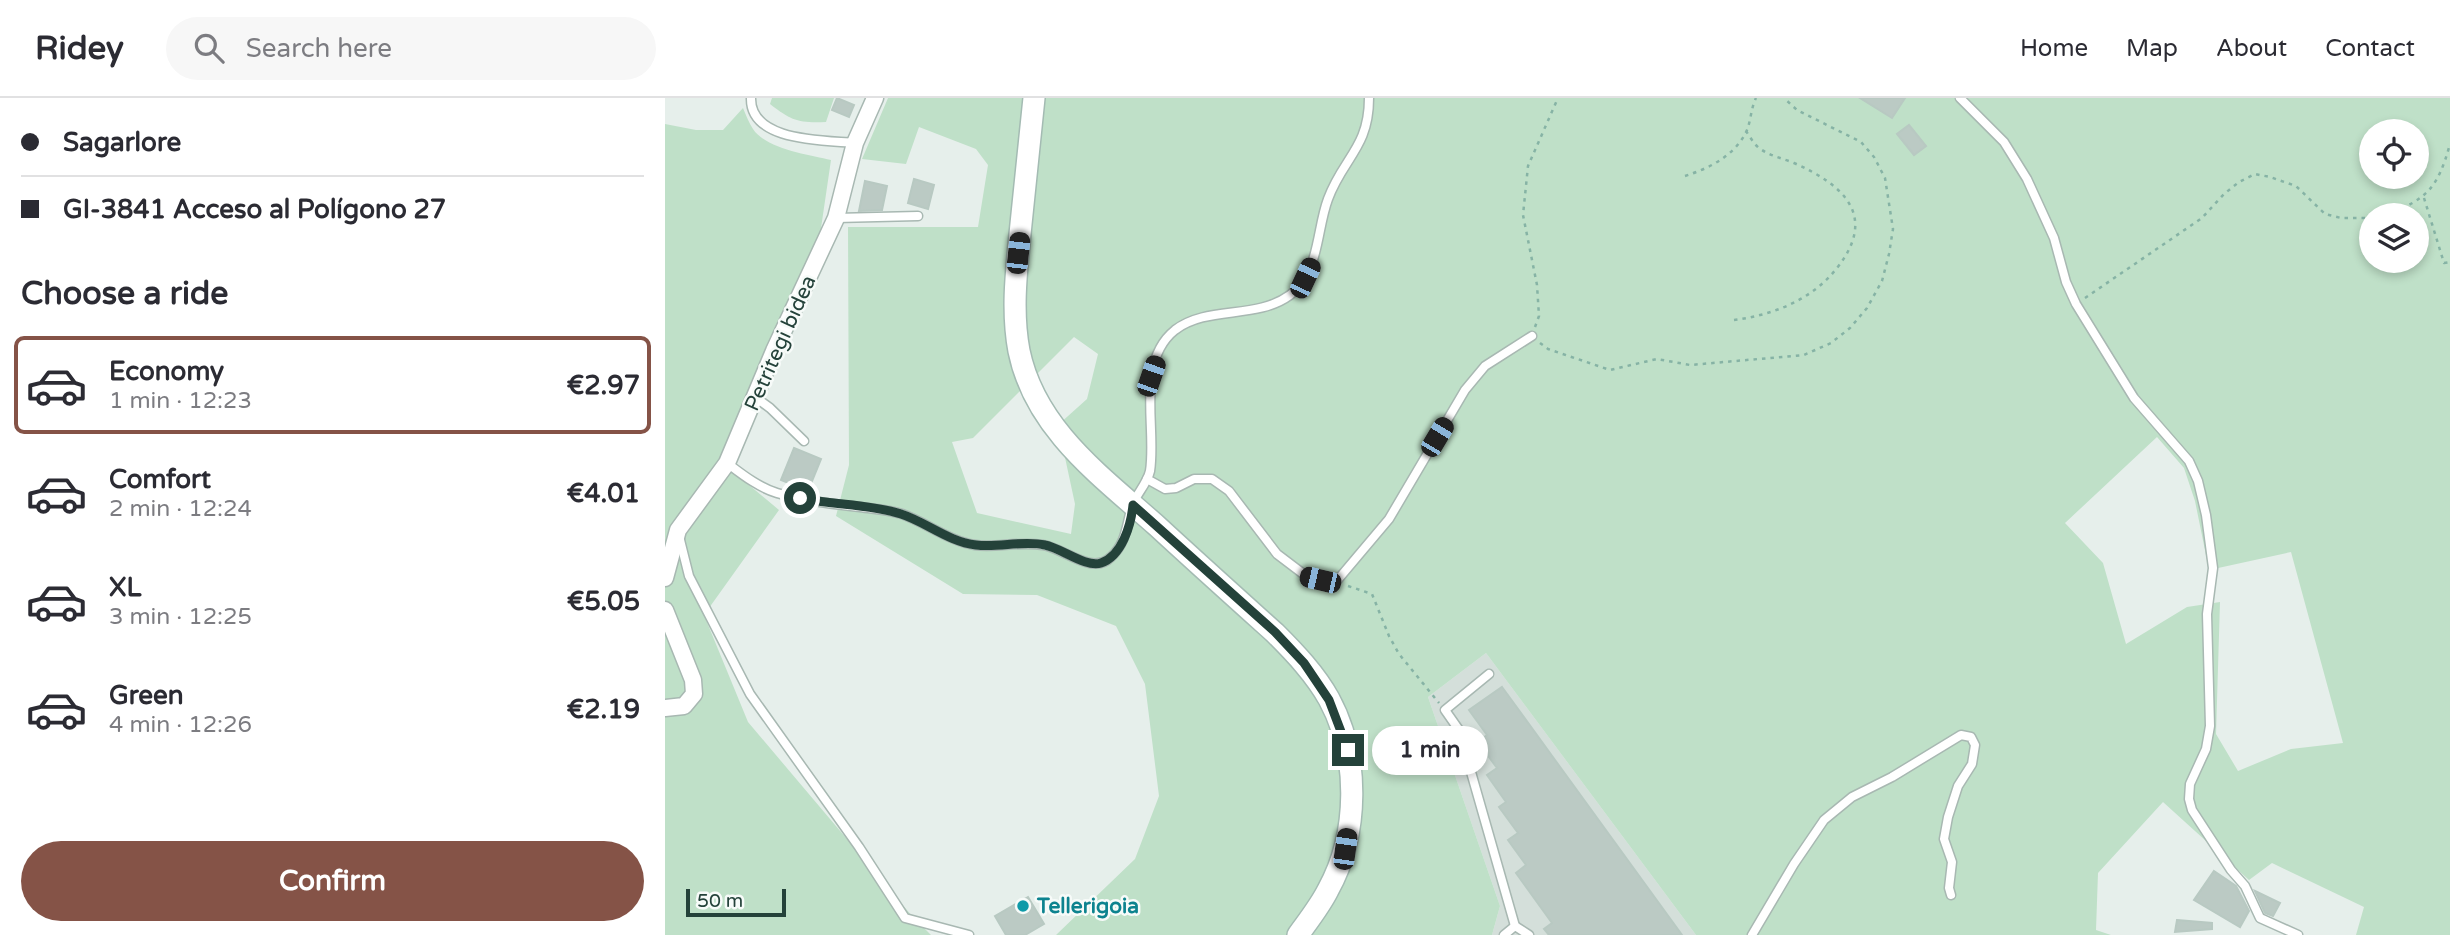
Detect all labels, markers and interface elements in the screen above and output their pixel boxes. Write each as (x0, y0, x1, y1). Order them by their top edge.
search box (166, 17, 656, 80)
text: Ridey (35, 29, 124, 68)
icon: search (190, 29, 228, 67)
text: Search here (246, 33, 392, 64)
text: Home (2020, 34, 2088, 63)
text: Map (2126, 34, 2178, 63)
text: About (2216, 34, 2287, 63)
text: Contact (2325, 34, 2415, 63)
map controls (2359, 119, 2429, 273)
button: locate (2359, 119, 2429, 189)
text: Sagarlore (63, 127, 181, 158)
text: GI-3841 Acceso al Polígono 27 (63, 194, 446, 225)
button: layers (2359, 203, 2429, 273)
car (1006, 231, 1031, 275)
car (1287, 255, 1324, 301)
street label: Petritegi bidea (739, 271, 822, 415)
text: Choose a ride (21, 275, 228, 313)
car (1135, 353, 1168, 399)
icon: car (25, 354, 88, 417)
text: Economy (109, 356, 224, 387)
text: €2.97 (567, 370, 640, 401)
text: 1 min · 12:23 (109, 387, 252, 415)
car (1418, 414, 1457, 460)
icon: car (25, 462, 88, 525)
text: Comfort (109, 464, 211, 495)
text: €4.01 (567, 478, 640, 509)
route start (784, 482, 816, 514)
text: 2 min · 12:24 (109, 495, 252, 523)
car (1298, 565, 1343, 595)
icon: car (25, 570, 88, 633)
text: XL (109, 572, 141, 603)
text: €5.05 (567, 586, 640, 617)
text: 3 min · 12:25 (109, 603, 252, 631)
icon: car (25, 678, 88, 741)
text: Green (109, 680, 184, 711)
text: €2.19 (567, 694, 640, 725)
text: 4 min · 12:26 (109, 711, 252, 739)
callout: 1 min (1373, 726, 1488, 774)
route end (1332, 734, 1364, 766)
text: 1 min (1399, 736, 1461, 764)
car (1332, 827, 1359, 871)
button: Confirm (21, 841, 644, 921)
scale bar (686, 886, 786, 918)
text: 50 m (697, 890, 743, 912)
place label: Tellerigoia (1036, 894, 1139, 919)
marker: Tellerigoia (1015, 898, 1031, 914)

